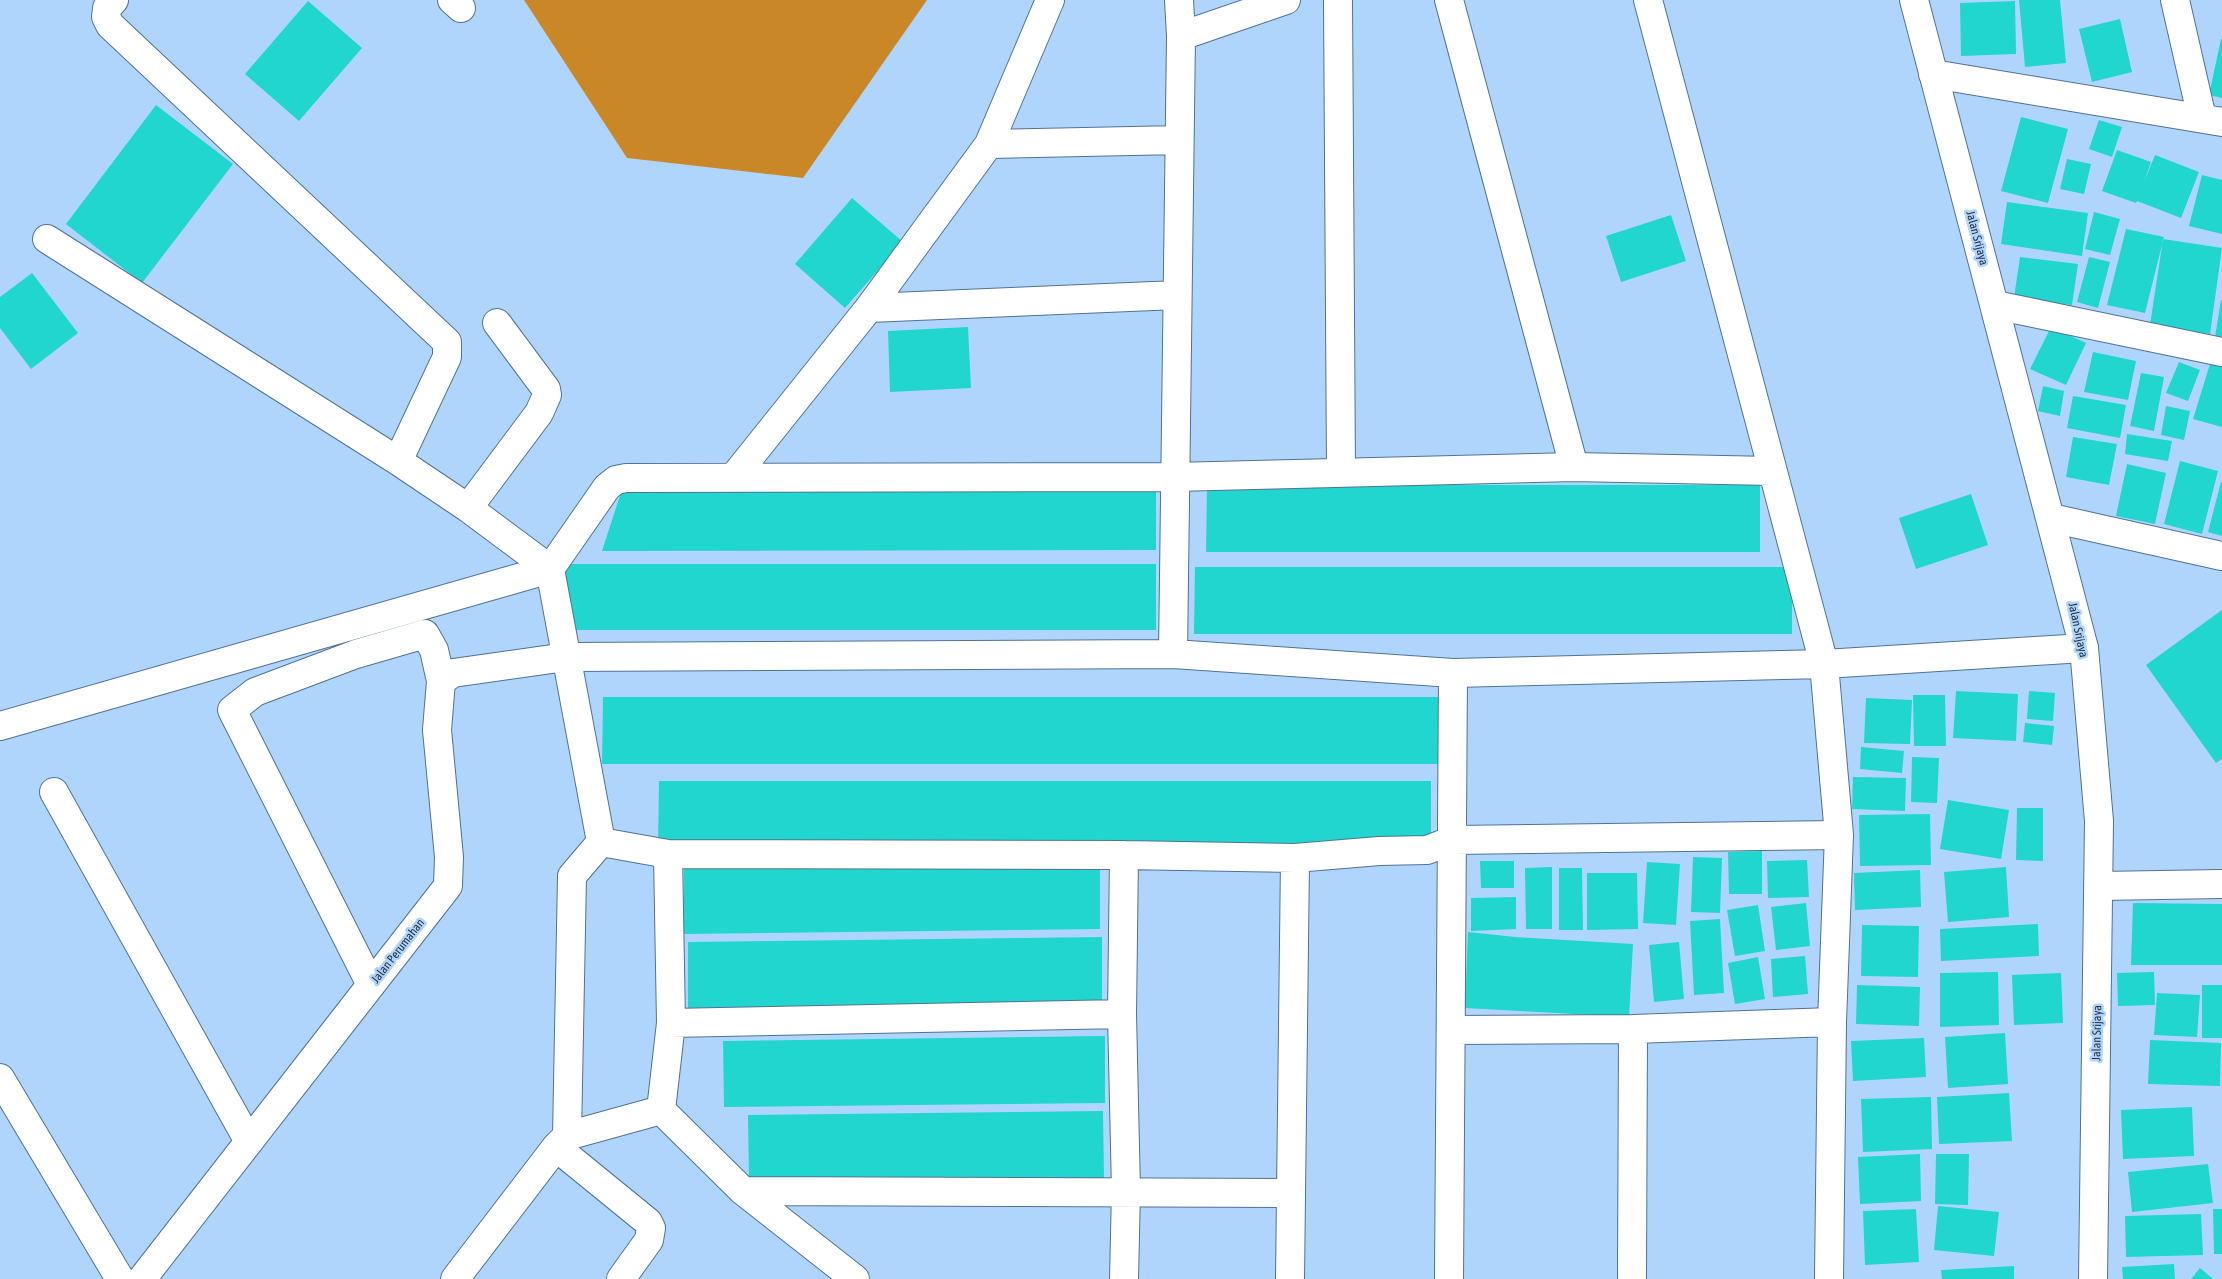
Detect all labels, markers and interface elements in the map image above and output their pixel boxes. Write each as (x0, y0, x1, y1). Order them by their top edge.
street label: Jalan Srijaya (1963, 209, 1991, 267)
street label: Jalan Srijaya (2065, 601, 2091, 659)
street label: Jalan Perumahan (368, 916, 428, 986)
street label: Jalan Srijaya (2089, 1005, 2105, 1061)

